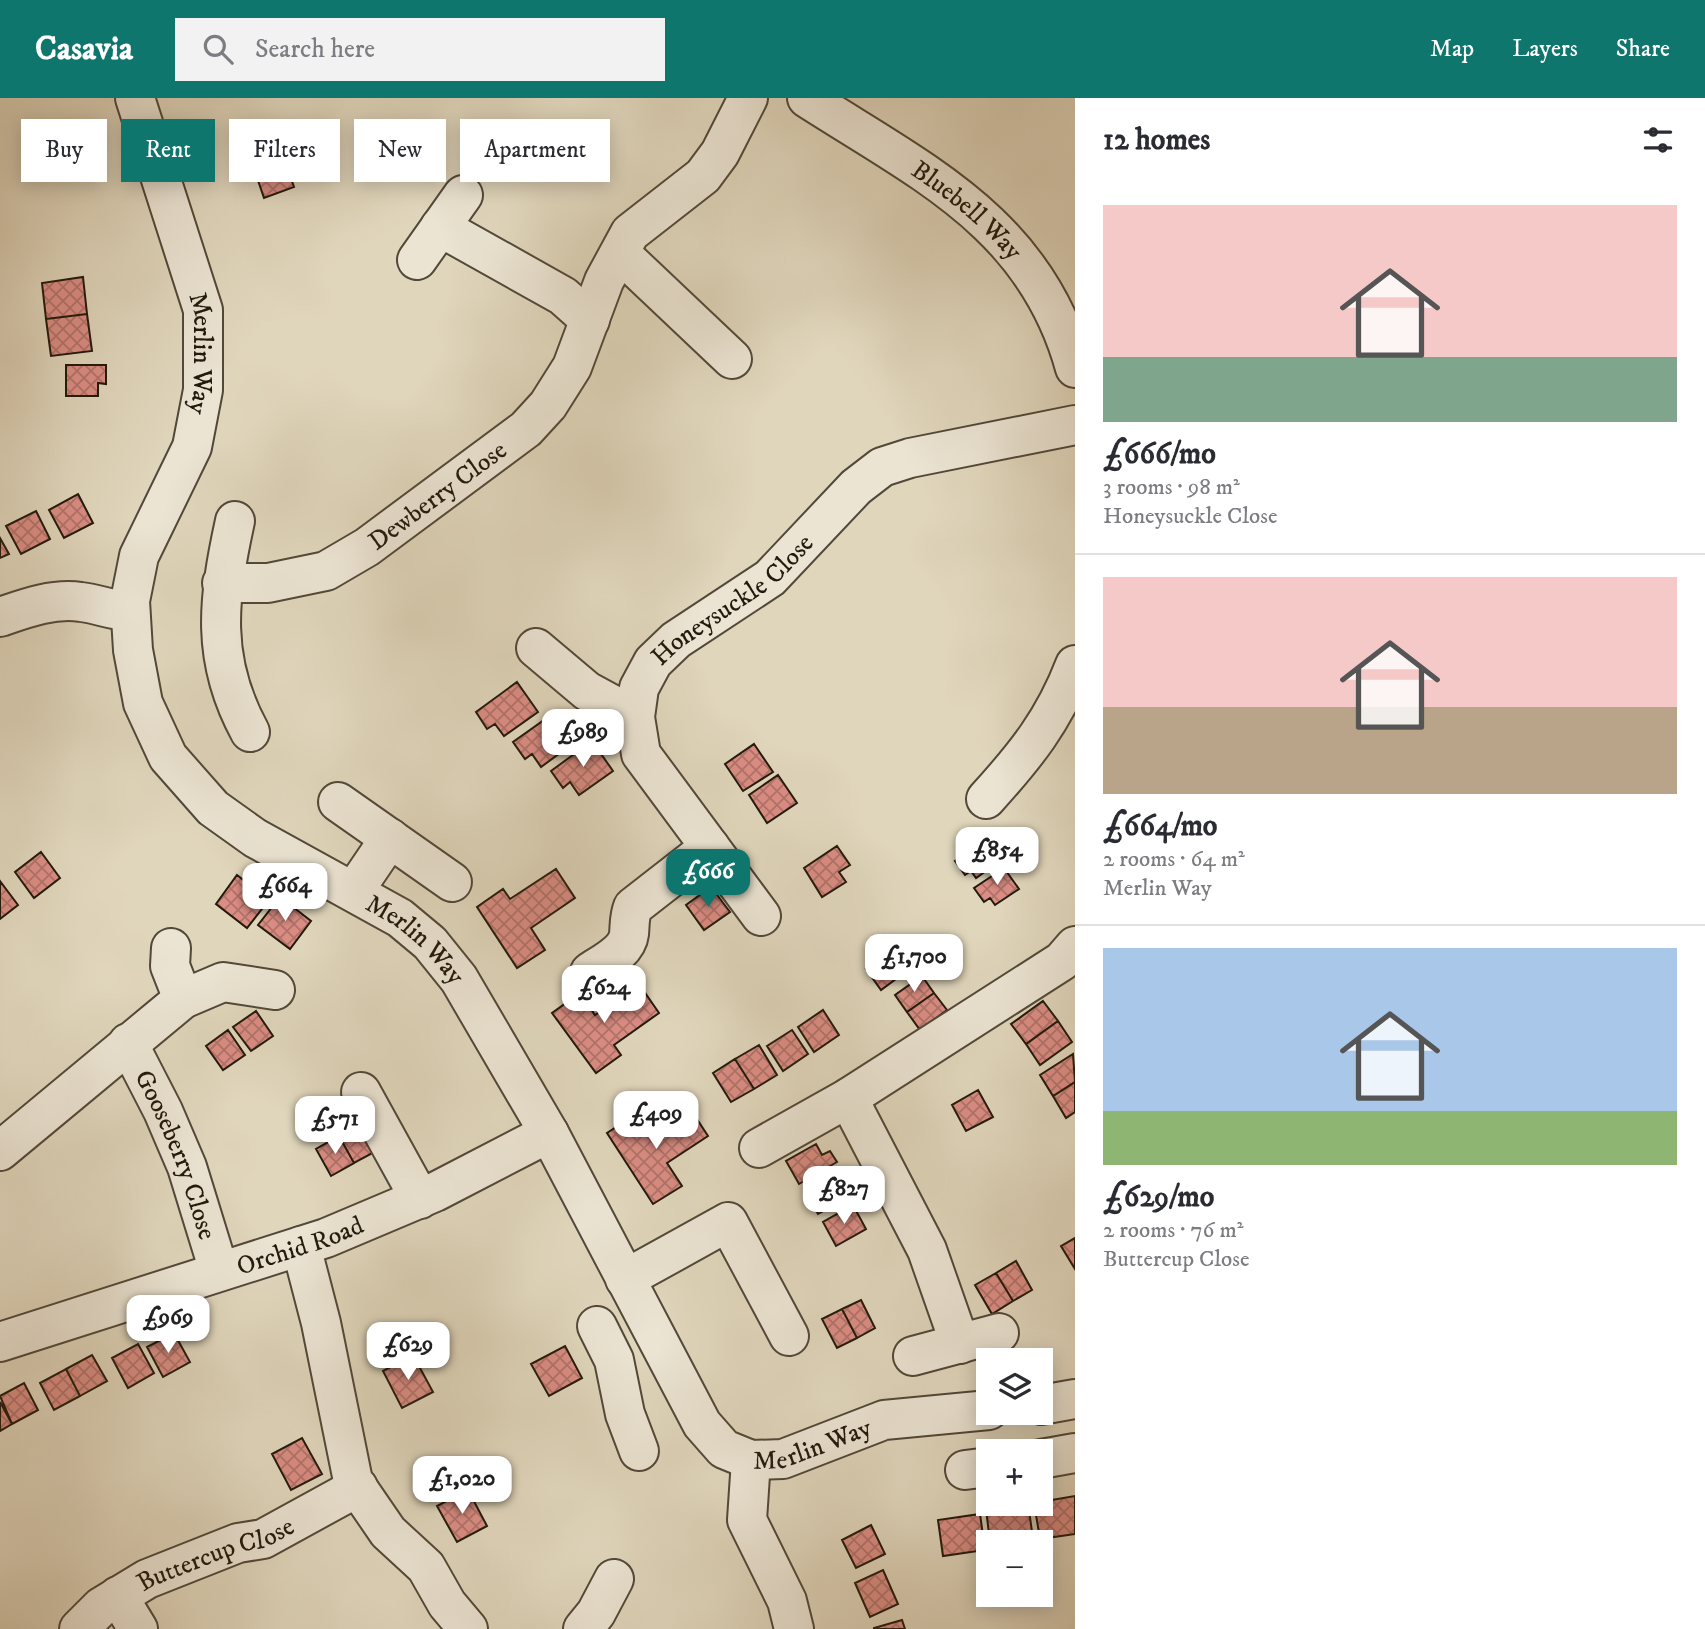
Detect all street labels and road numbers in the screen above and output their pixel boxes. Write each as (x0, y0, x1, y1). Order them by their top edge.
street label: Bluebell Way (905, 154, 1030, 268)
street label: Merlin Way (180, 288, 219, 418)
street label: Dewberry Close (362, 434, 514, 558)
street label: Honeysuckle Close (644, 527, 821, 673)
street label: Merlin Way (360, 887, 472, 992)
street label: Gooseberry Close (127, 1064, 223, 1244)
street label: Orchid Road (233, 1209, 369, 1283)
street label: Merlin Way (753, 1411, 877, 1478)
street label: Buttercup Close (131, 1510, 300, 1599)

